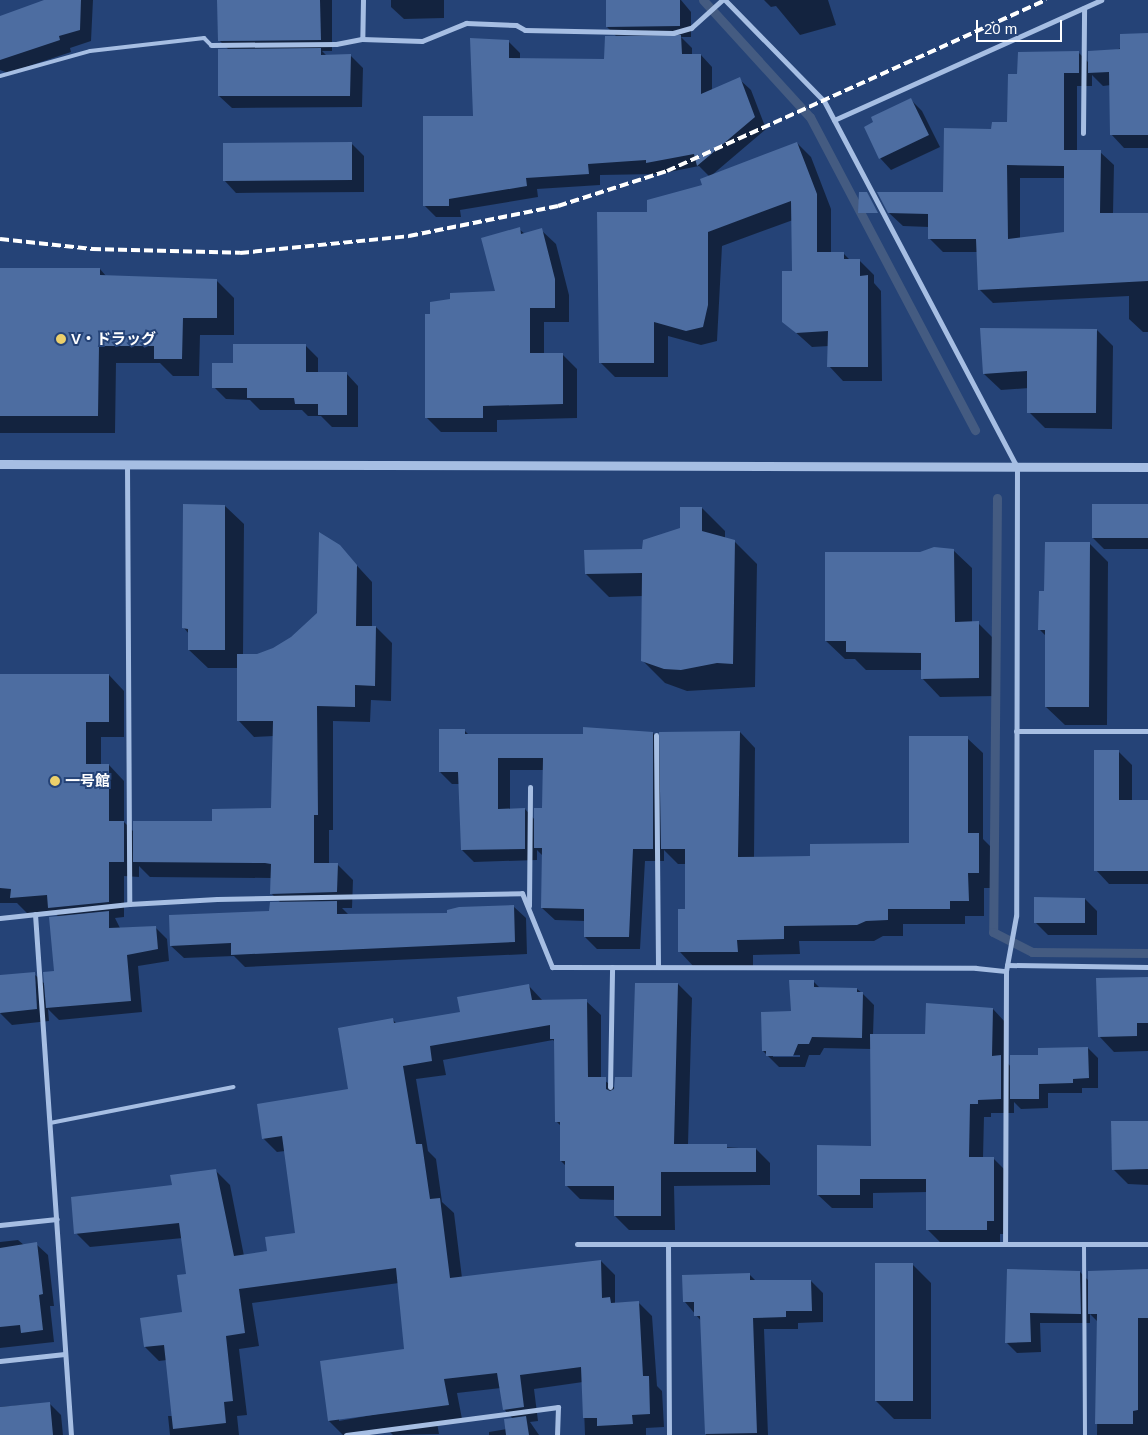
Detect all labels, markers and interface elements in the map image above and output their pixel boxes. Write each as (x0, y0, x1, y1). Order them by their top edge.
scale bar (978, 10, 1064, 42)
text: 20 m (984, 20, 1017, 37)
place label: V・ドラッグ (71, 330, 156, 348)
marker: V・ドラッグ (55, 333, 67, 345)
place label: 一号館 (65, 772, 110, 790)
marker: 一号館 (49, 775, 61, 787)

